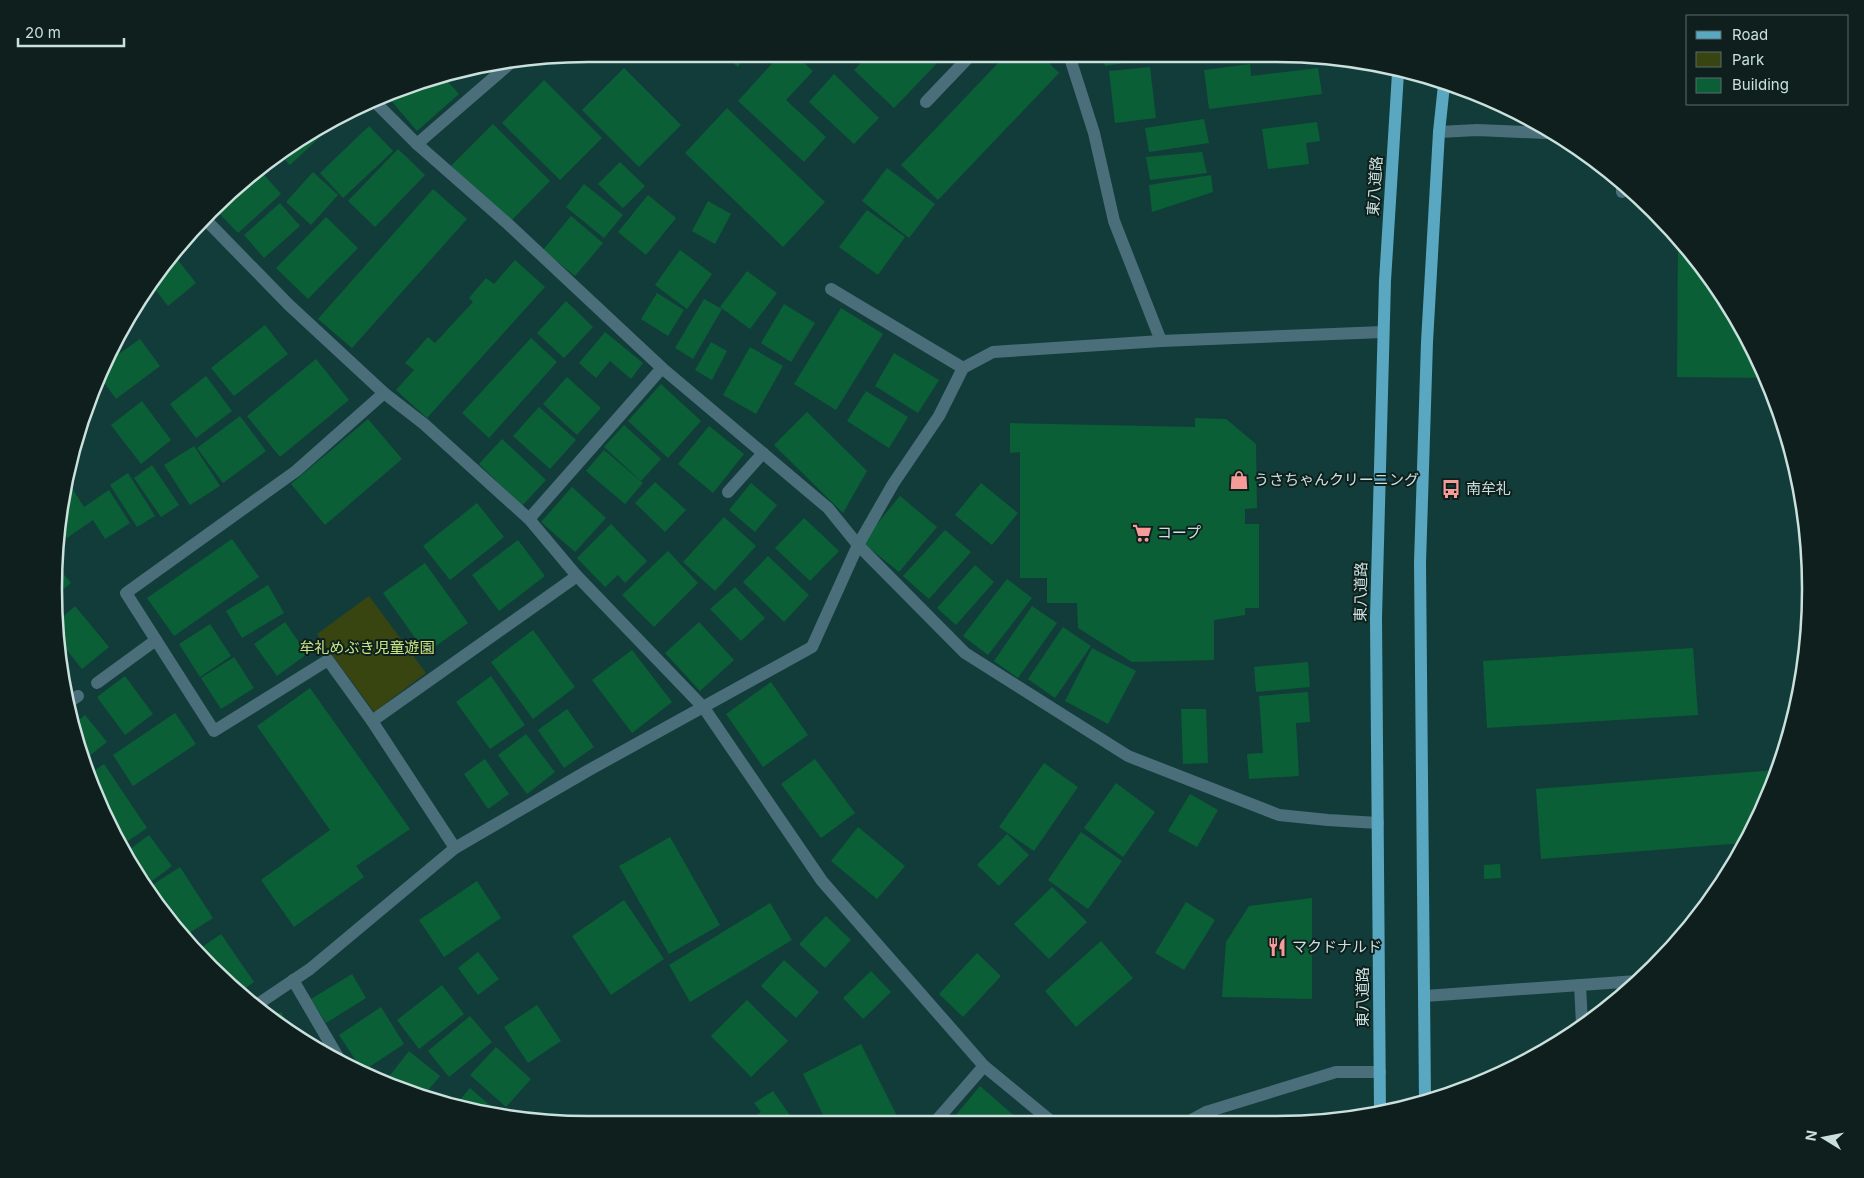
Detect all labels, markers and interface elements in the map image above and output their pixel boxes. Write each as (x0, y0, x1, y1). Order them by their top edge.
scale bar (18, 15, 124, 47)
legend (1686, 15, 1849, 105)
text: 20 m (25, 23, 61, 42)
text: Road (1732, 25, 1768, 44)
text: Park (1732, 50, 1765, 69)
text: Building (1732, 75, 1789, 94)
street label: 東八道路 (1363, 155, 1386, 217)
shop icon: うさちゃんクリーニング (1228, 469, 1250, 491)
place label: うさちゃんクリーニング (1254, 470, 1419, 489)
bus stop icon: 南牟礼 (1440, 478, 1462, 500)
place label: 南牟礼 (1466, 479, 1511, 498)
supermarket icon: コープ (1131, 522, 1153, 544)
place label: コープ (1157, 523, 1201, 542)
street label: 東八道路 (1350, 562, 1371, 622)
park label: 牟礼めぶき児童遊園 (299, 638, 435, 657)
restaurant icon: マクドナルド (1266, 936, 1288, 958)
place label: マクドナルド (1292, 937, 1382, 956)
street label: 東八道路 (1353, 967, 1372, 1027)
north arrow (1799, 1113, 1849, 1163)
text: N (1801, 1129, 1820, 1142)

